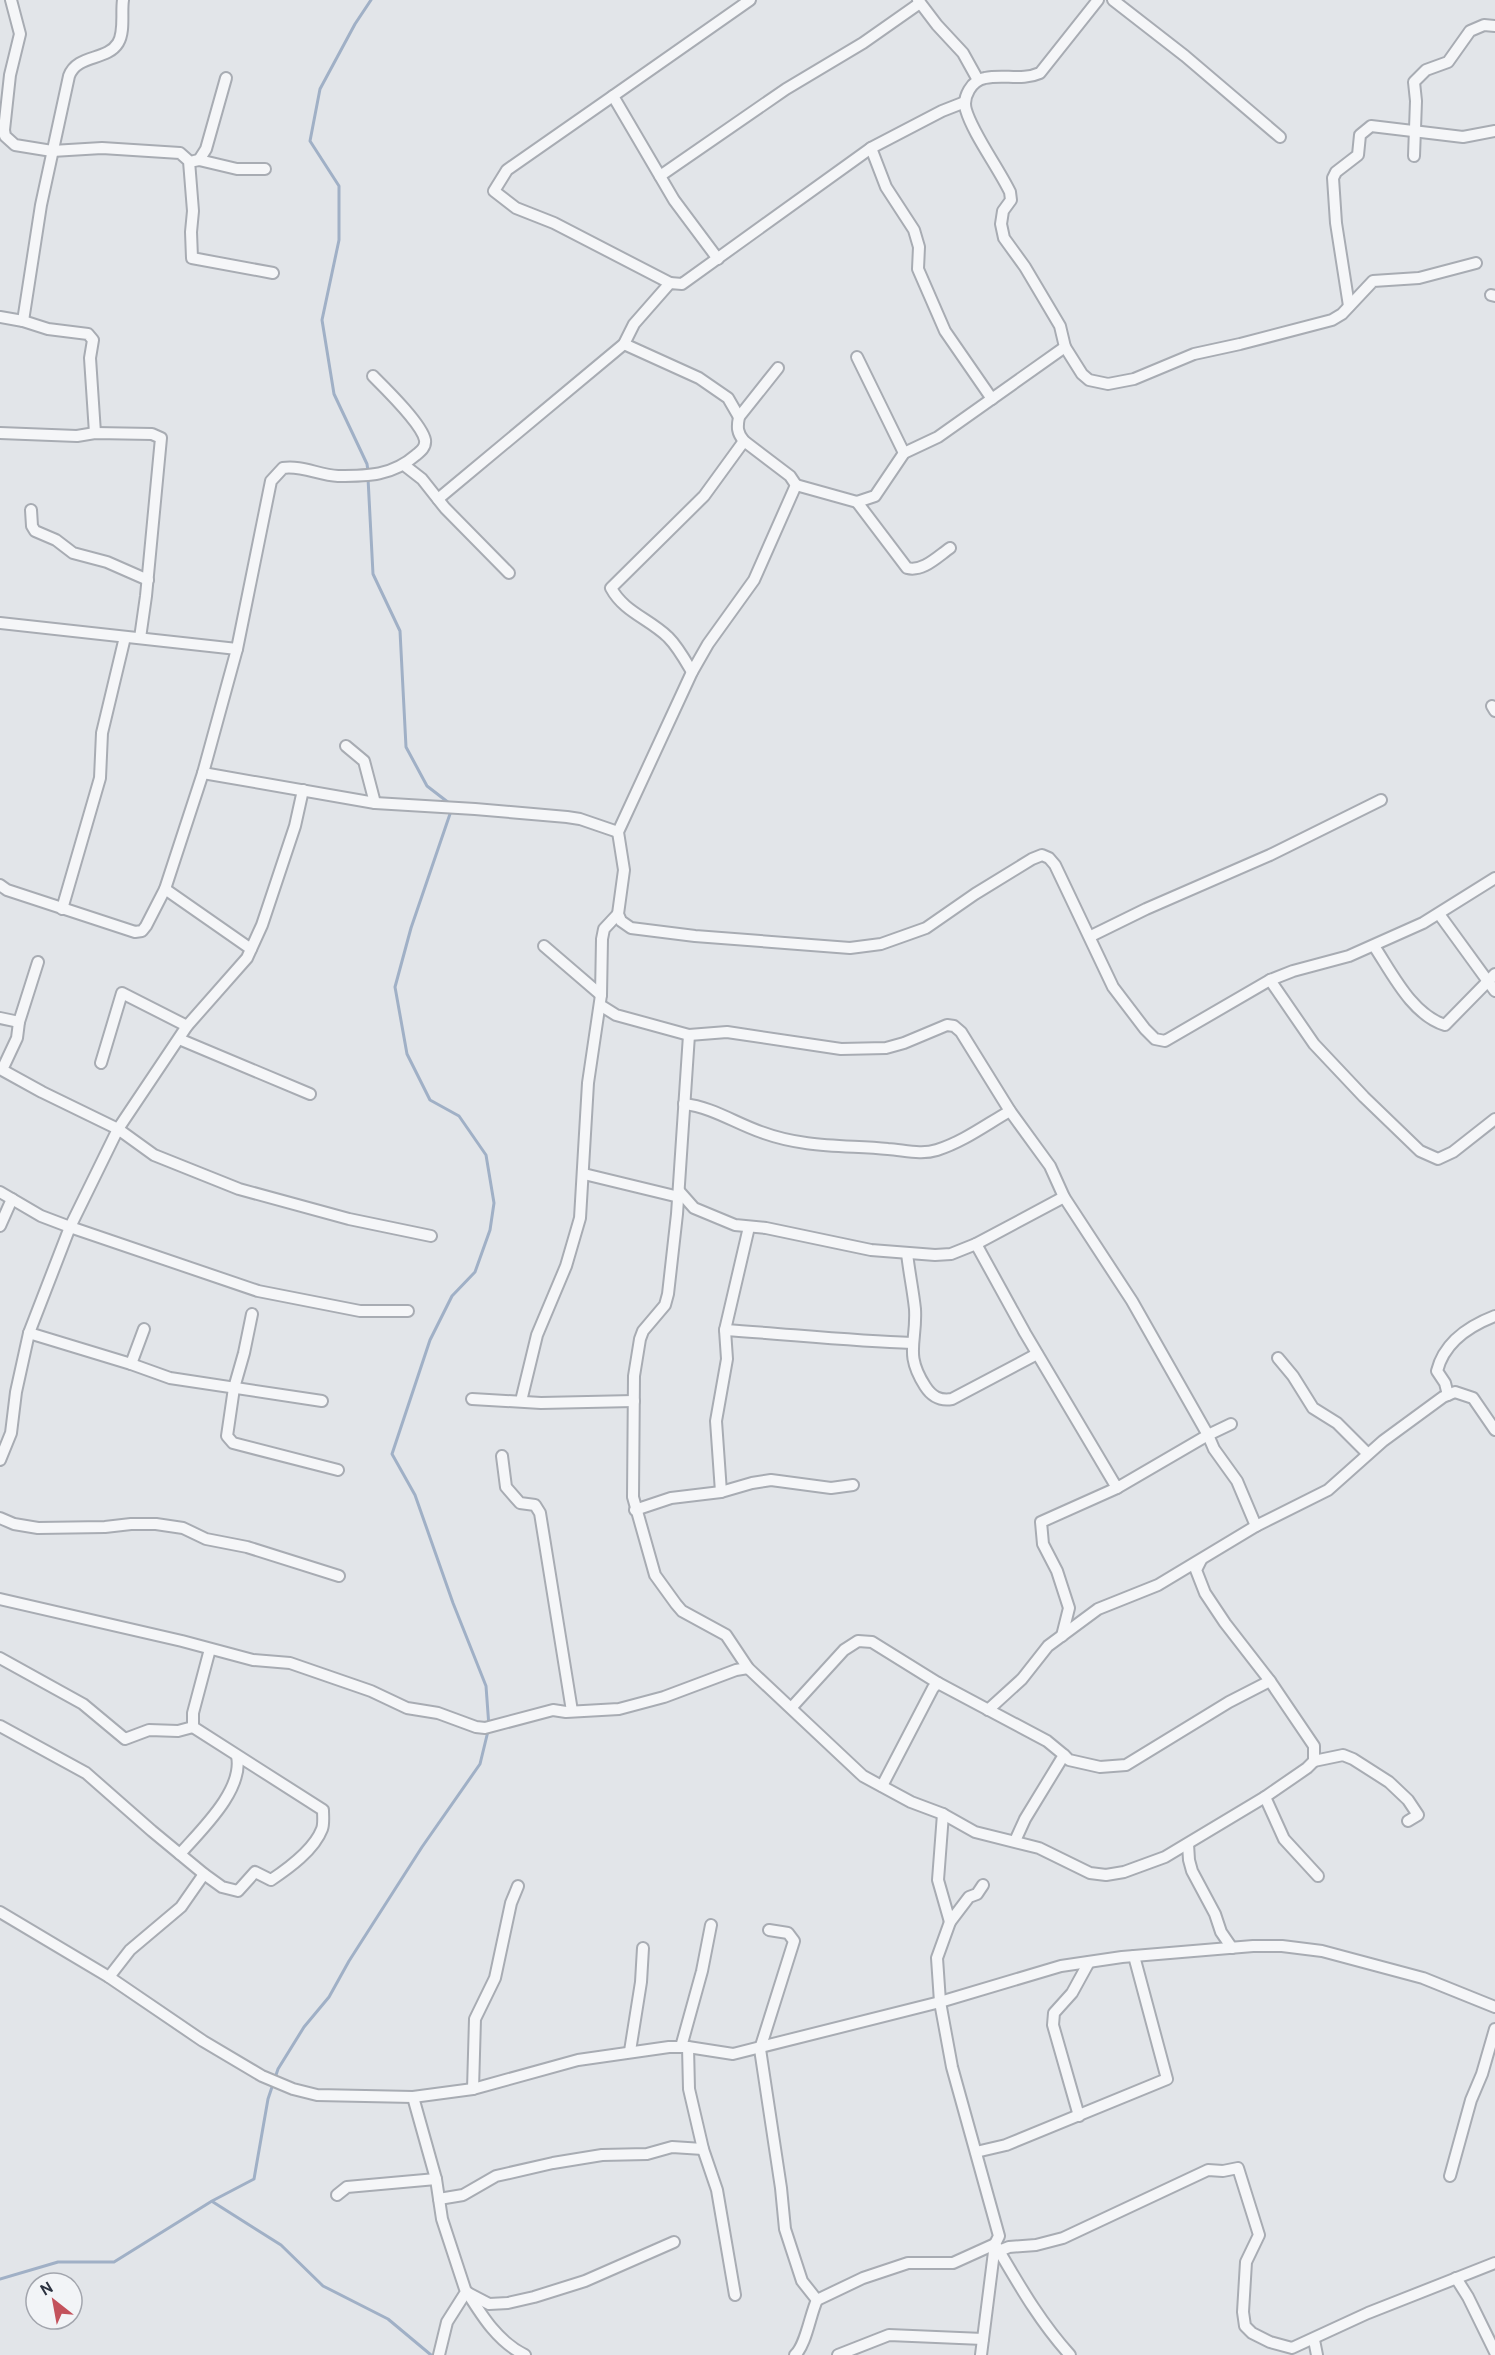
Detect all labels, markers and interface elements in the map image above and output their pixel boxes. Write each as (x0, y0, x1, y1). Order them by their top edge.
north arrow (24, 2271, 84, 2331)
text: N (37, 2278, 56, 2300)

